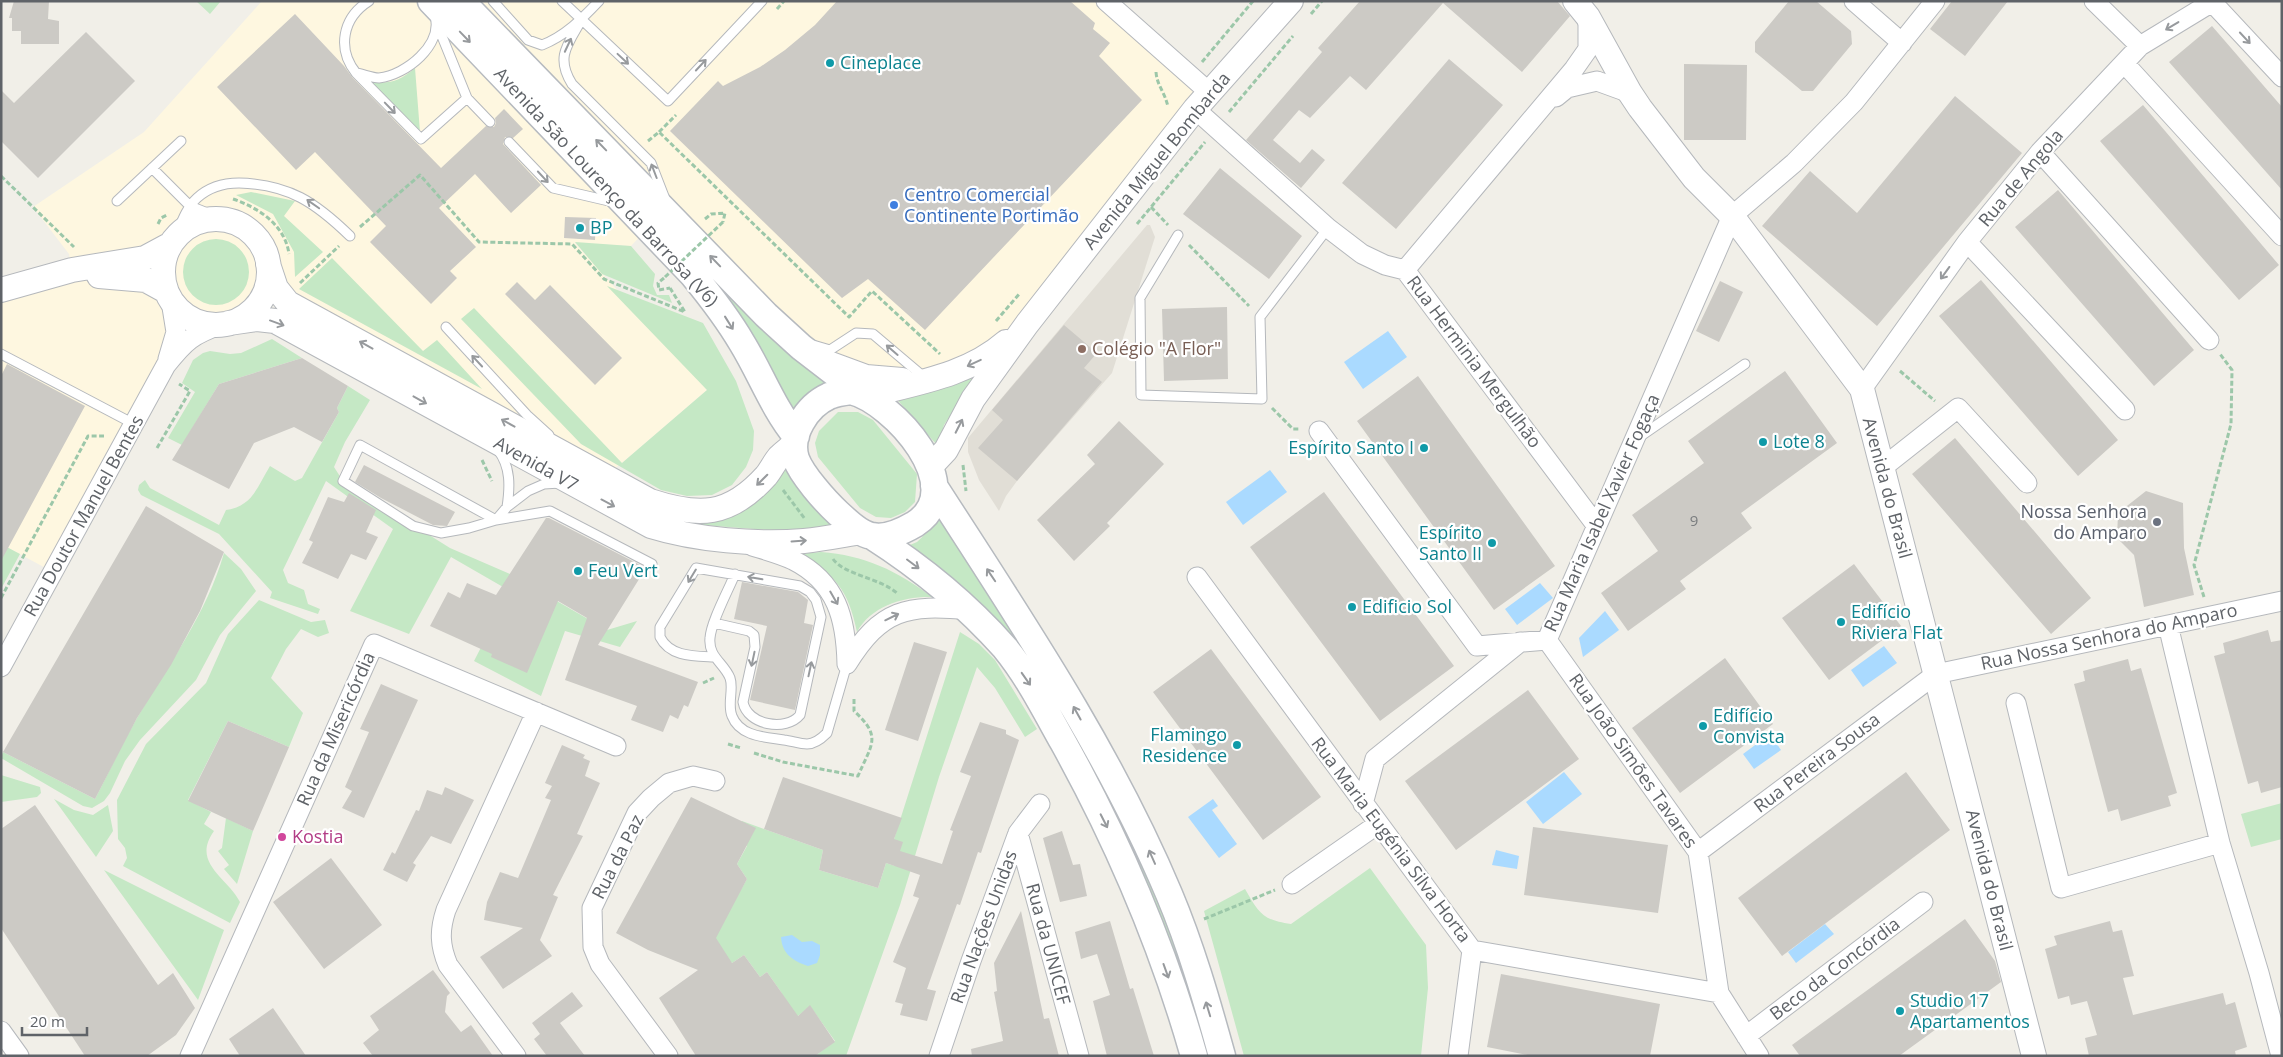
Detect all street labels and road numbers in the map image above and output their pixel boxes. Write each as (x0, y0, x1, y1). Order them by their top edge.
street label: Avenida São Lourenço da Barrosa (V6) (489, 62, 724, 311)
street label: Avenida Miguel Bombarda (1077, 67, 1235, 254)
street label: Rua de Angola (1972, 124, 2068, 231)
street label: Rua Herminia Mergulhão (1402, 270, 1548, 452)
street label: Rua Maria Isabel Xavier Fogaça (1538, 390, 1665, 635)
street label: Rua Doutor Manuel Bentes (18, 411, 149, 620)
street label: Avenida do Brasil (1858, 415, 1918, 561)
street label: Avenida V7 (490, 430, 583, 496)
street label: Rua Nossa Senhora do Amparo (1978, 597, 2239, 675)
street label: Rua da Misericórdia (290, 648, 380, 809)
street label: Rua João Simões Tavares (1564, 668, 1703, 853)
street label: Rua Pereira Sousa (1748, 707, 1884, 818)
street label: Rua Maria Eugénia Silva Horta (1307, 732, 1477, 947)
street label: Avenida do Brasil (1961, 807, 2019, 953)
street label: Rua da Paz (586, 810, 649, 903)
street label: Rua Nações Unidas (944, 847, 1022, 1007)
street label: Rua da UNICEF (1021, 880, 1077, 1007)
street label: Beco da Concórdia (1764, 911, 1904, 1025)

